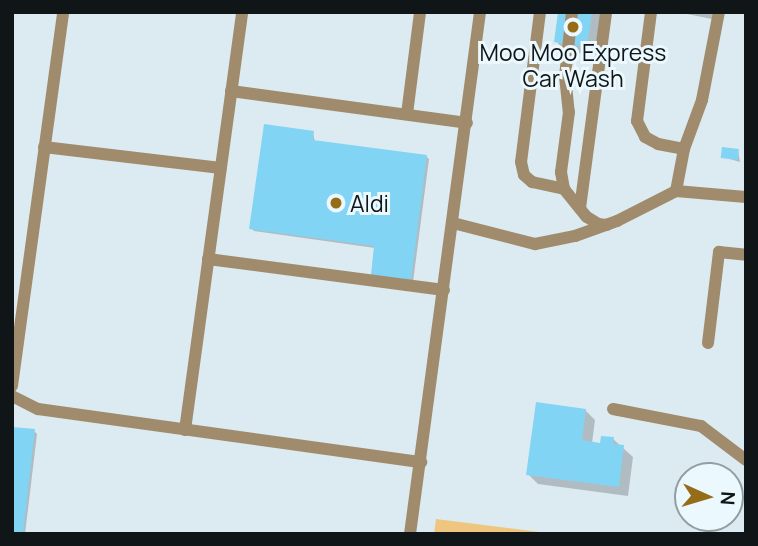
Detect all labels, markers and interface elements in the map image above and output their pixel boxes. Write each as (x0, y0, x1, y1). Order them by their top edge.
marker: Moo Moo Express Car Wash (565, 19, 581, 35)
place label: Moo Moo Express Car Wash (480, 38, 666, 92)
place label: Aldi (350, 189, 389, 217)
marker: Aldi (328, 195, 344, 211)
north arrow (674, 462, 744, 532)
text: N (715, 491, 741, 506)

